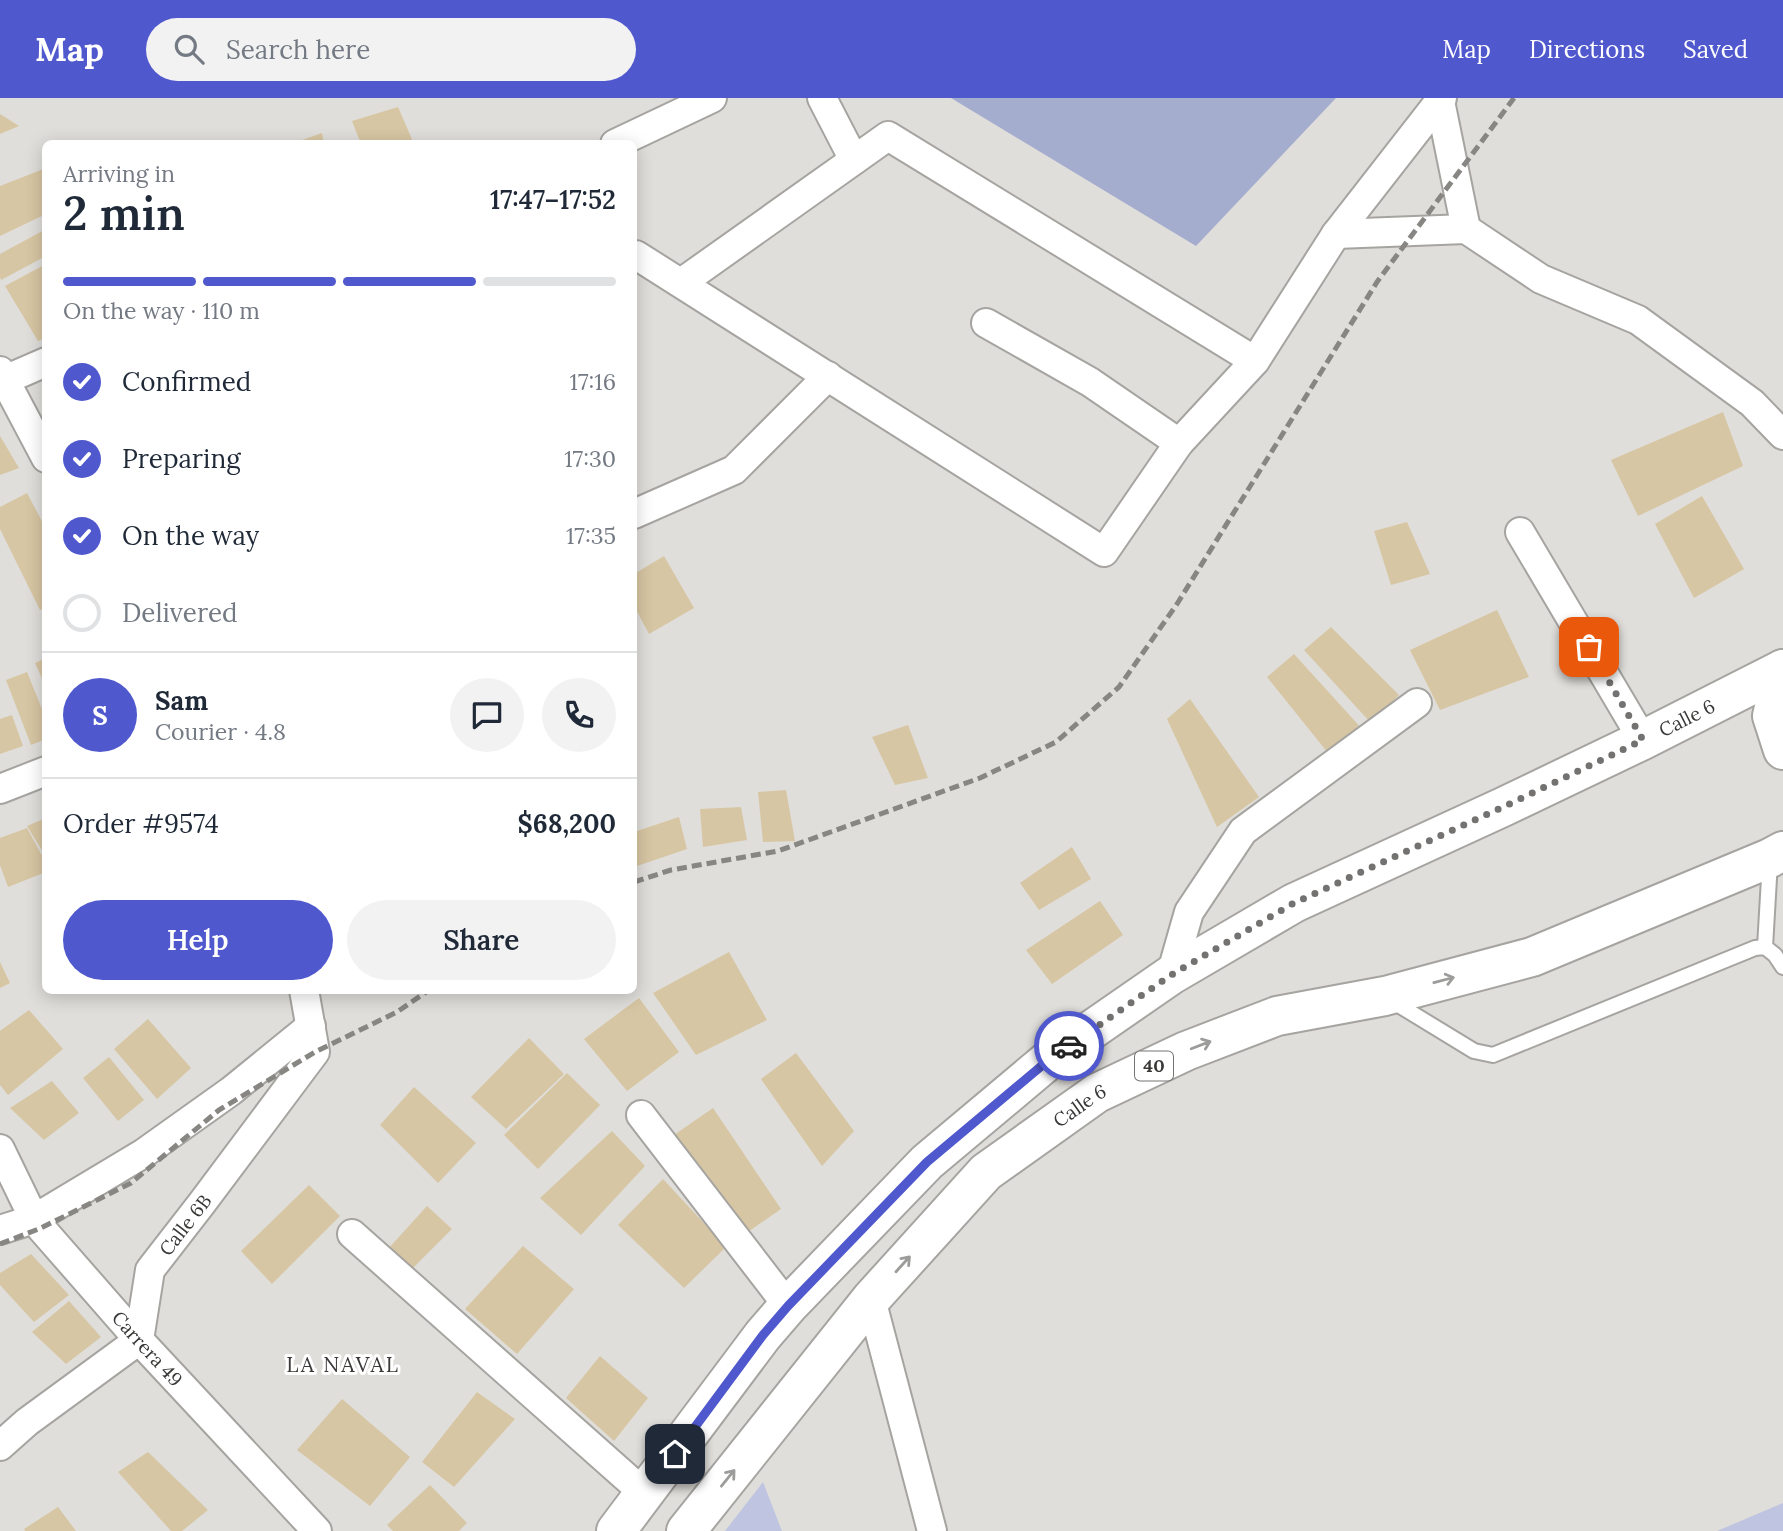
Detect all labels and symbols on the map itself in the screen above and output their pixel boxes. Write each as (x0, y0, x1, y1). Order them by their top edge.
pin (1559, 617, 1619, 677)
street label: Calle 6 (1655, 694, 1719, 742)
one-way arrow (1433, 973, 1455, 986)
courier (1034, 1011, 1104, 1081)
one-way arrow (1190, 1038, 1212, 1050)
road number: 40 (1135, 1051, 1173, 1080)
street label: Calle 6 (1048, 1078, 1110, 1132)
street label: Calle 6B (154, 1189, 217, 1260)
one-way arrow (895, 1255, 911, 1273)
street label: Carrera 49 (107, 1306, 188, 1391)
district label: LA NAVAL (286, 1351, 400, 1378)
pin (645, 1424, 705, 1484)
one-way arrow (720, 1469, 736, 1487)

